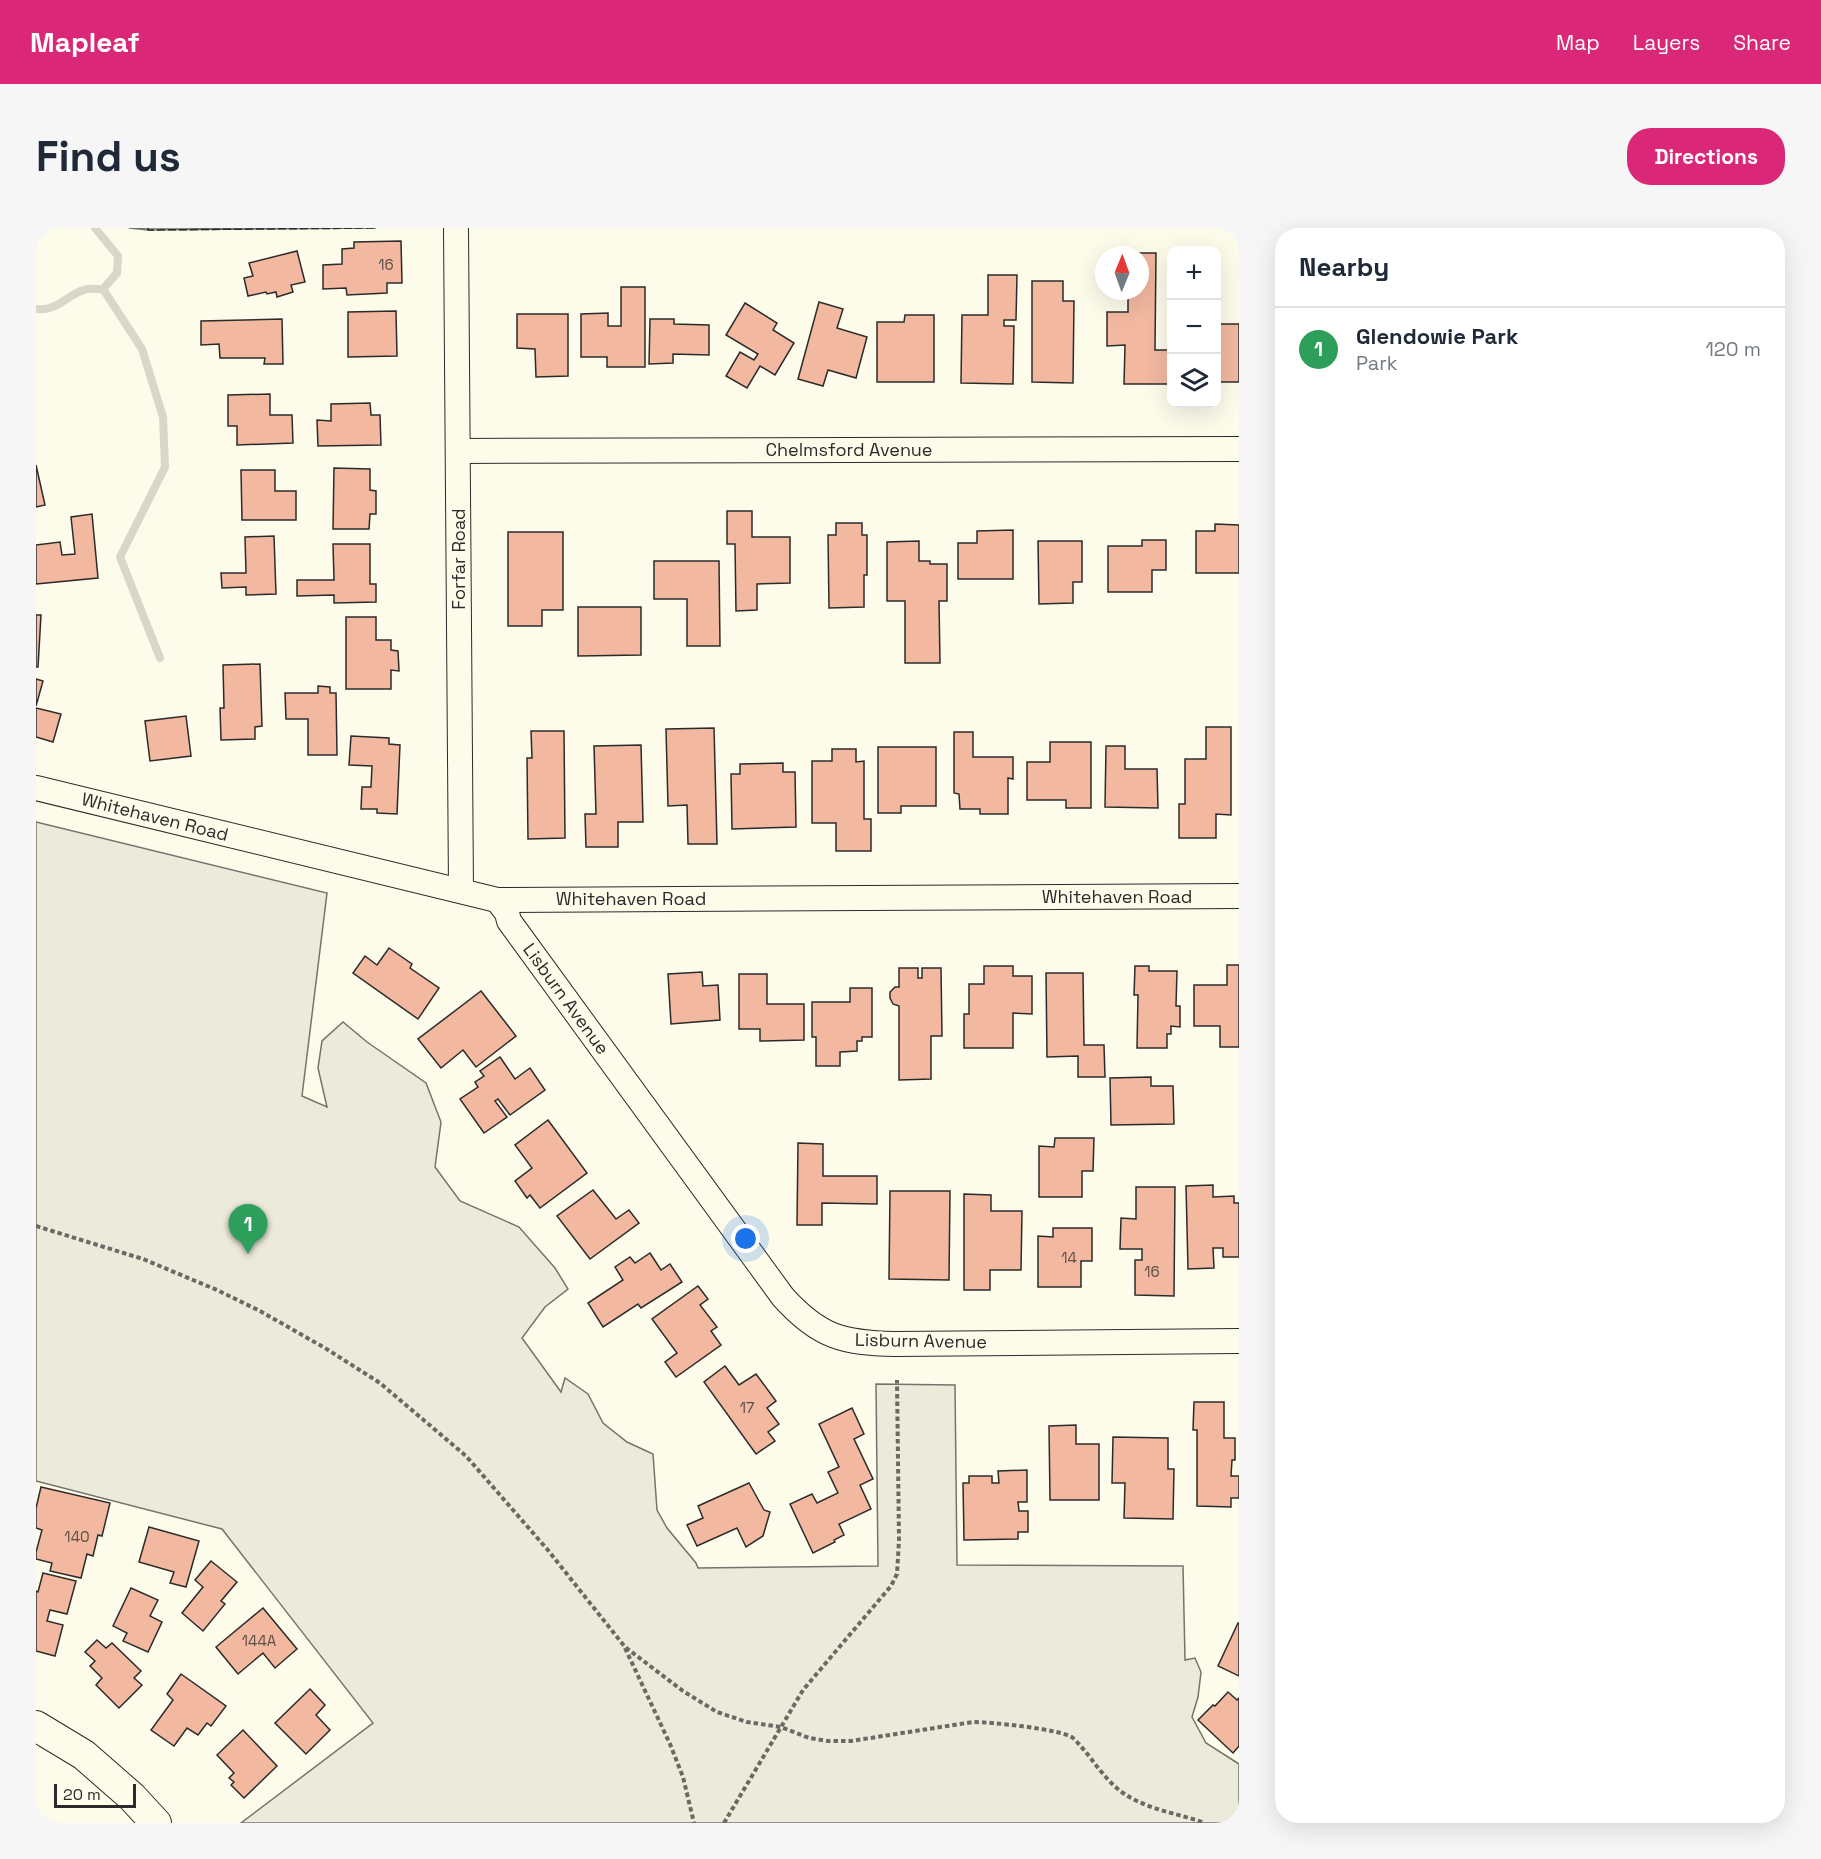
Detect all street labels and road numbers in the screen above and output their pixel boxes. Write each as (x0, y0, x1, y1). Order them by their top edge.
street label: Chelmsford Avenue (765, 438, 933, 461)
street label: Forfar Road (447, 508, 470, 610)
street label: Whitehaven Road (79, 787, 231, 846)
street label: Whitehaven Road (1042, 885, 1192, 908)
street label: Whitehaven Road (556, 887, 706, 910)
street label: Lisburn Avenue (518, 939, 615, 1059)
street label: Lisburn Avenue (855, 1328, 987, 1353)

